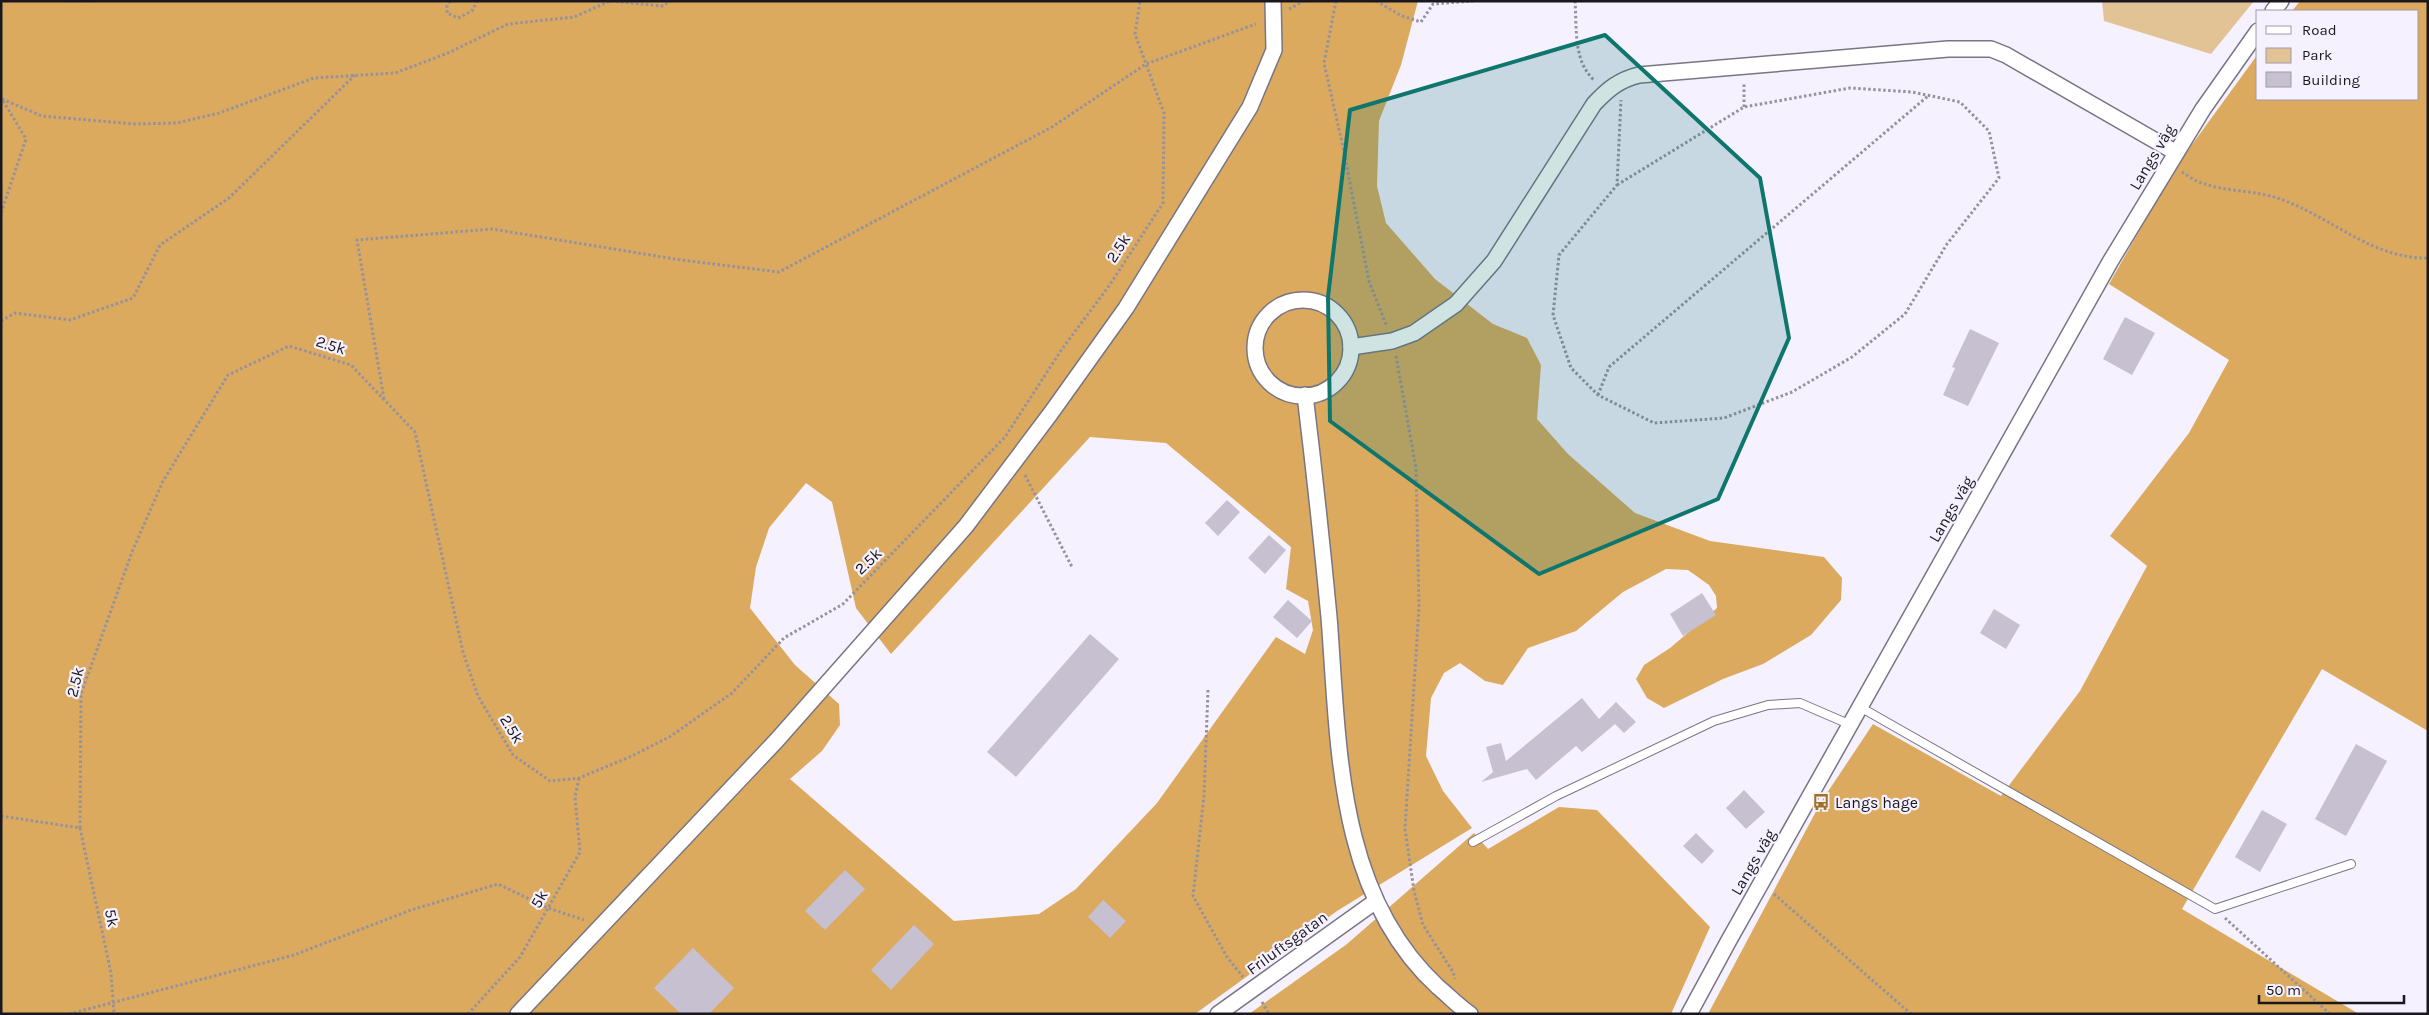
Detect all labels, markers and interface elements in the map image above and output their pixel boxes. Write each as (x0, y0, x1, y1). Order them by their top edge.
legend (2256, 10, 2419, 100)
text: Road (2302, 21, 2337, 39)
text: Park (2302, 46, 2332, 64)
text: Building (2302, 71, 2360, 89)
street label: Langs väg (2125, 121, 2179, 193)
street label: 2.5k (1102, 230, 1134, 266)
street label: 2.5k (314, 332, 348, 358)
street label: Langs väg (1925, 473, 1977, 545)
street label: 2.5k (851, 544, 885, 578)
street label: 2.5k (62, 665, 88, 699)
street label: 2.5k (496, 711, 528, 747)
bus stop icon: Langs hage (1811, 792, 1831, 812)
place label: Langs hage (1835, 793, 1918, 812)
street label: Langs väg (1727, 826, 1779, 898)
street label: 5k (526, 886, 552, 912)
street label: 5k (101, 907, 123, 929)
street label: Friluftsgatan (1243, 907, 1331, 979)
scale bar (2259, 972, 2404, 1004)
text: 50 m (2266, 981, 2301, 999)

